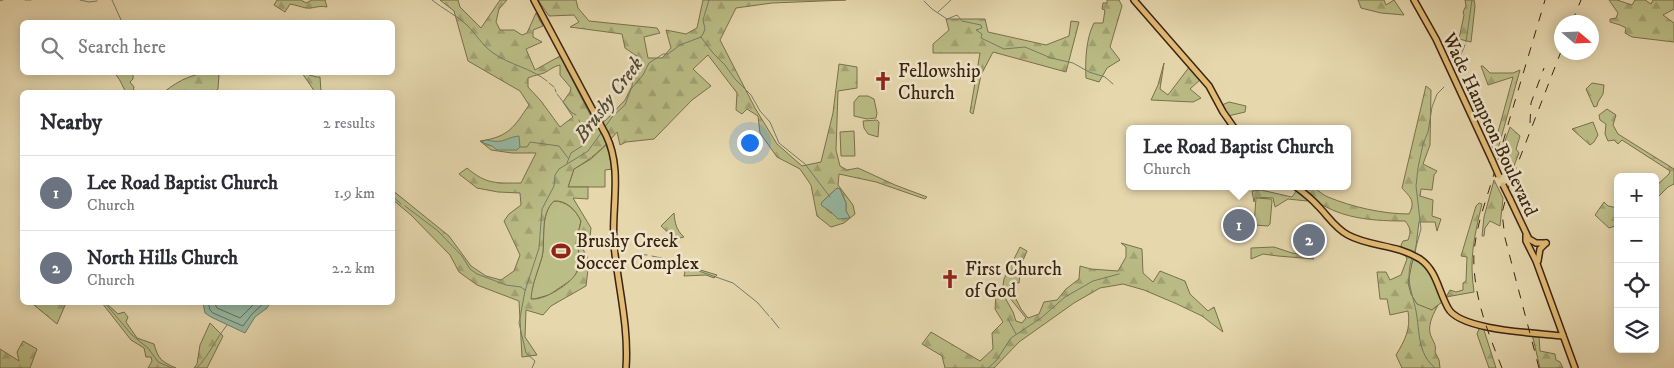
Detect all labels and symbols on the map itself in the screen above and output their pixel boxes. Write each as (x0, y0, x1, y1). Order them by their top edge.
north arrow (1554, 15, 1599, 60)
street label: Wade Hampton Boulevard (1437, 28, 1543, 221)
water label: Brushy Creek (569, 52, 650, 148)
place label: Fellowship Church (898, 60, 981, 105)
church icon: Fellowship Church (872, 70, 894, 92)
your location (737, 130, 763, 156)
pin: 1 (1223, 206, 1255, 244)
pin: 2 (1293, 221, 1325, 259)
place label: Brushy Creek Soccer Complex (576, 230, 700, 275)
sports icon: Brushy Creek Soccer Complex (550, 240, 572, 262)
place label: First Church of God (965, 258, 1062, 303)
church icon: First Church of God (939, 268, 961, 290)

